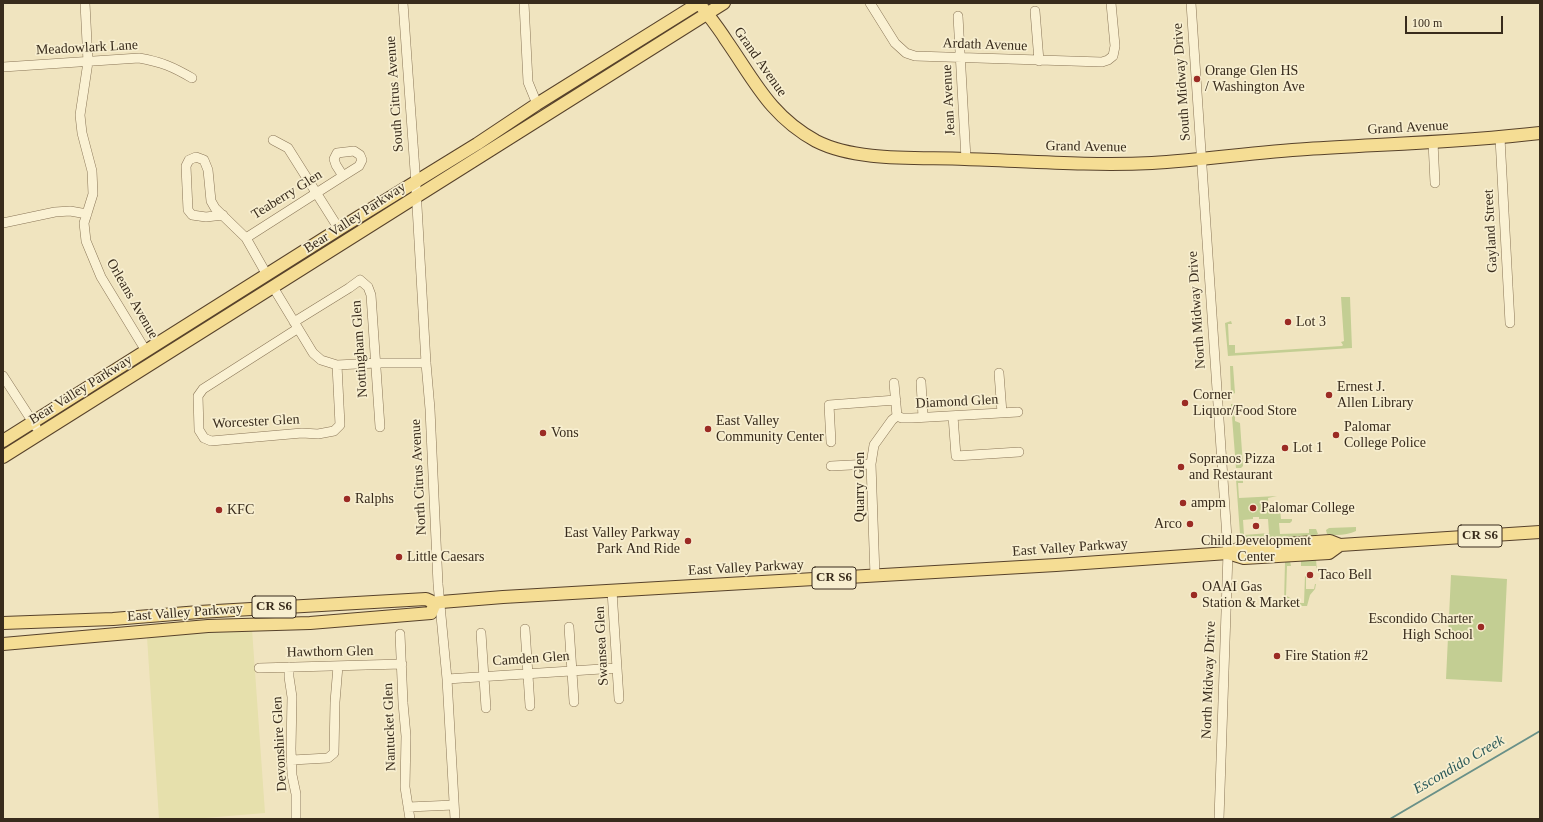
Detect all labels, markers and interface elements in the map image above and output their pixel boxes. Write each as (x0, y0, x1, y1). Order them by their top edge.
scale bar (1407, 8, 1505, 34)
text: 100 m (1412, 16, 1442, 30)
street label: South Midway Drive (1169, 22, 1195, 142)
street label: Grand Avenue (730, 24, 790, 100)
street label: South Citrus Avenue (383, 35, 407, 153)
street label: Ardath Avenue (942, 35, 1028, 55)
street label: Meadowlark Lane (36, 37, 138, 59)
place label: Orange Glen HS / Washington Ave (1205, 63, 1305, 96)
street label: Jean Avenue (939, 64, 959, 136)
marker: Orange Glen HS / Washington Ave (1192, 74, 1202, 84)
street label: Grand Avenue (1367, 117, 1449, 139)
street label: Grand Avenue (1045, 138, 1127, 156)
street label: Teaberry Glen (249, 167, 325, 223)
street label: Bear Valley Parkway (301, 179, 409, 257)
street label: Gayland Street (1480, 189, 1502, 273)
street label: North Midway Drive (1184, 250, 1210, 370)
street label: Orleans Avenue (102, 256, 162, 342)
street label: Nottingham Glen (348, 300, 372, 398)
place label: Lot 3 (1296, 314, 1326, 330)
marker: Lot 3 (1283, 317, 1293, 327)
street label: Bear Valley Parkway (26, 352, 136, 428)
place label: Ernest J. Allen Library (1337, 379, 1414, 412)
place label: Corner Liquor/Food Store (1193, 387, 1297, 420)
marker: Ernest J. Allen Library (1324, 390, 1334, 400)
street label: Diamond Glen (915, 391, 999, 413)
marker: Corner Liquor/Food Store (1180, 398, 1190, 408)
street label: Worcester Glen (212, 411, 300, 433)
place label: East Valley Community Center (716, 413, 824, 446)
street label: North Citrus Avenue (408, 418, 430, 536)
place label: Palomar College Police (1344, 419, 1426, 452)
marker: East Valley Community Center (703, 424, 713, 434)
place label: Vons (551, 425, 579, 441)
marker: Vons (538, 428, 548, 438)
marker: Palomar College Police (1331, 430, 1341, 440)
place label: Lot 1 (1293, 440, 1323, 456)
marker: Lot 1 (1280, 443, 1290, 453)
place label: Sopranos Pizza and Restaurant (1189, 451, 1275, 484)
street label: Quarry Glen (852, 452, 868, 522)
marker: Sopranos Pizza and Restaurant (1176, 462, 1186, 472)
place label: Ralphs (355, 491, 394, 507)
marker: Ralphs (342, 494, 352, 504)
place label: ampm (1191, 495, 1226, 511)
marker: ampm (1178, 498, 1188, 508)
place label: Palomar College (1261, 500, 1355, 516)
place label: KFC (227, 502, 254, 518)
marker: Palomar College (1248, 503, 1258, 513)
marker: KFC (214, 505, 224, 515)
place label: Arco (1154, 516, 1182, 532)
marker: Arco (1185, 519, 1195, 529)
marker: Child Development Center (1251, 521, 1261, 531)
place label: East Valley Parkway Park And Ride (564, 525, 680, 558)
road number: CR S6 (1458, 525, 1502, 547)
place label: Child Development Center (1201, 533, 1311, 566)
marker: East Valley Parkway Park And Ride (683, 536, 693, 546)
street label: East Valley Parkway (1012, 536, 1128, 560)
place label: Little Caesars (407, 549, 484, 565)
marker: Little Caesars (394, 552, 404, 562)
street label: East Valley Parkway (688, 557, 804, 579)
road number: CR S6 (812, 567, 856, 589)
place label: Taco Bell (1318, 567, 1372, 583)
marker: Taco Bell (1305, 570, 1315, 580)
place label: OAAI Gas Station & Market (1202, 579, 1300, 612)
marker: OAAI Gas Station & Market (1189, 590, 1199, 600)
road number: CR S6 (252, 596, 296, 618)
street label: East Valley Parkway (127, 601, 243, 625)
street label: Swansea Glen (592, 606, 612, 686)
place label: Escondido Charter High School (1368, 611, 1473, 644)
street label: North Midway Drive (1199, 621, 1219, 739)
marker: Escondido Charter High School (1476, 622, 1486, 632)
street label: Hawthorn Glen (287, 643, 373, 661)
street label: Camden Glen (492, 648, 570, 670)
place label: Fire Station #2 (1285, 648, 1368, 664)
marker: Fire Station #2 (1272, 651, 1282, 661)
street label: Nantucket Glen (380, 683, 400, 771)
street label: Devonshire Glen (269, 696, 291, 792)
water label: Escondido Creek (1410, 732, 1508, 798)

